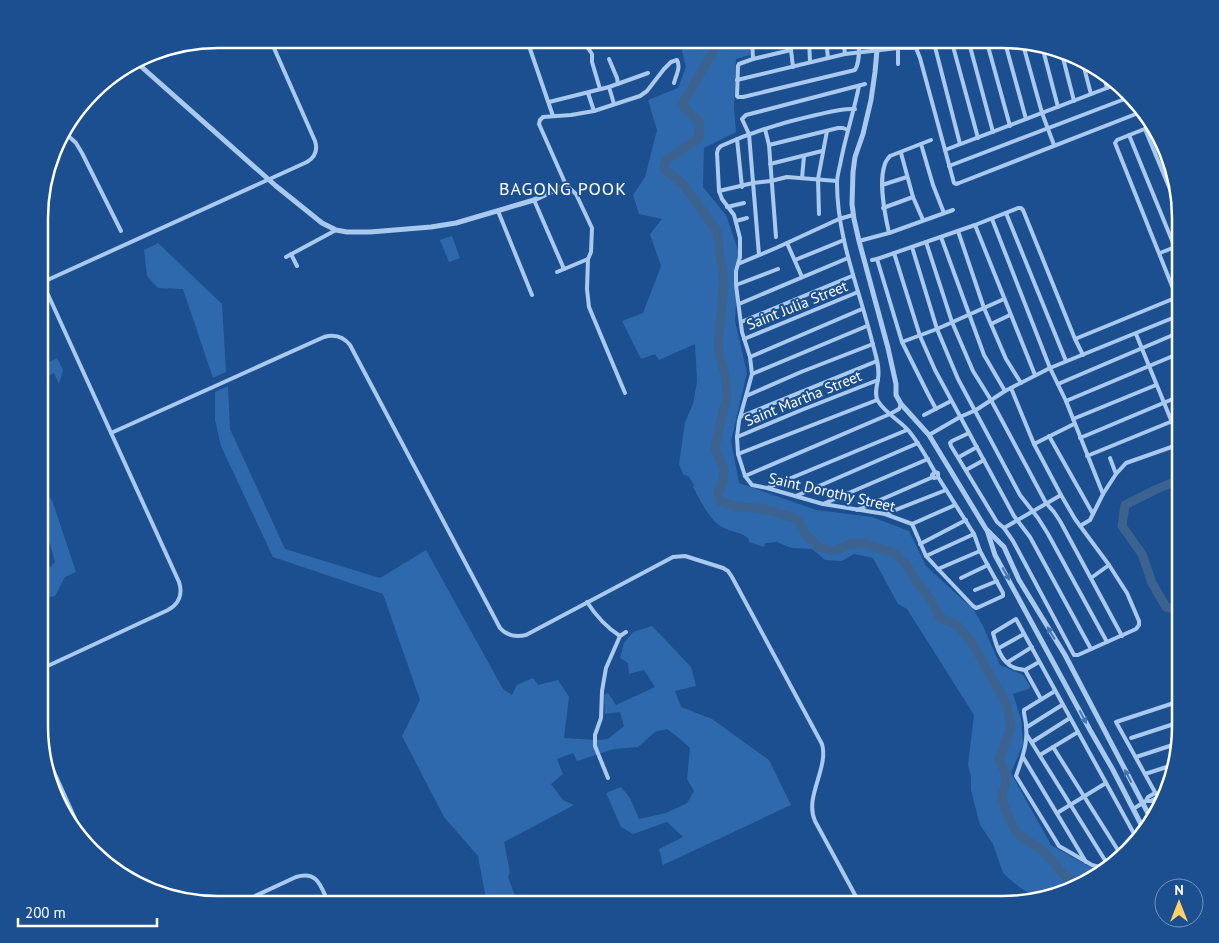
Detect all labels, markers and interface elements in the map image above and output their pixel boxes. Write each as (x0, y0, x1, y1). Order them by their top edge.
district label: BAGONG POOK (499, 177, 627, 200)
street label: Saint Julia Street (744, 276, 850, 334)
street label: Saint Martha Street (742, 366, 864, 430)
street label: Saint Dorothy Street (767, 468, 897, 516)
one-way arrow (1001, 567, 1010, 581)
one-way arrow (1046, 626, 1055, 639)
one-way arrow (1079, 709, 1087, 724)
one-way arrow (1124, 769, 1132, 783)
north arrow (1154, 878, 1204, 928)
text: N (1174, 881, 1184, 899)
scale bar (18, 896, 156, 928)
text: 200 m (25, 903, 66, 922)

